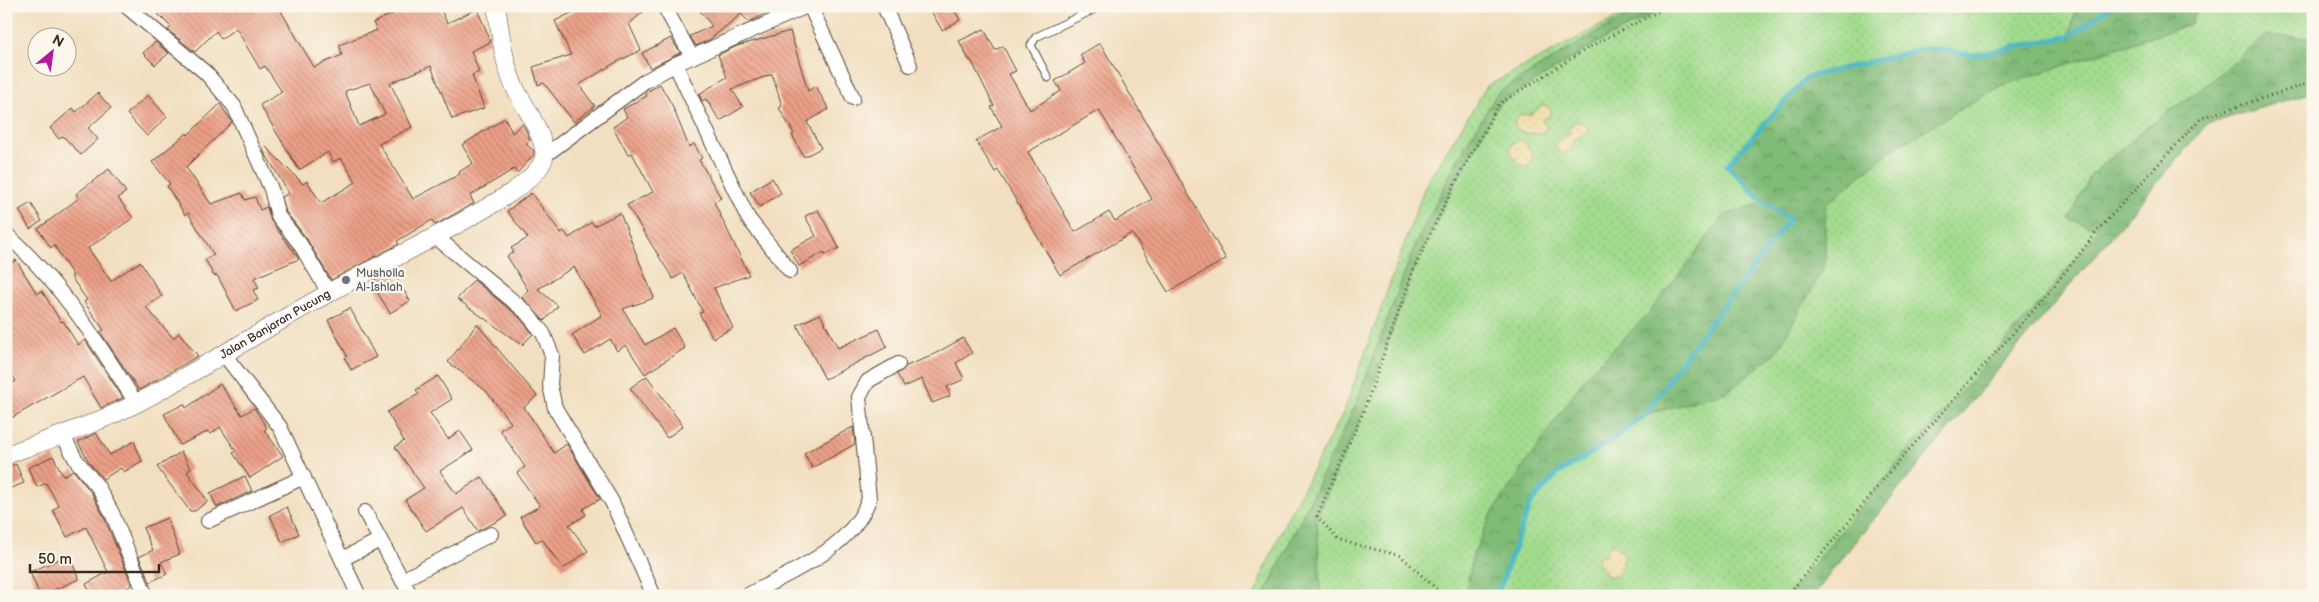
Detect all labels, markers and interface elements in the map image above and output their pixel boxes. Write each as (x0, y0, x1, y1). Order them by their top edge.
north arrow (28, 28, 78, 78)
text: N (49, 31, 67, 51)
place label: Musholla Al-Ishlah (356, 266, 405, 295)
marker: Musholla Al-Ishlah (340, 274, 352, 286)
street label: Jalan Banjaran Pucung (217, 286, 333, 362)
scale bar (30, 542, 159, 574)
text: 50 m (38, 550, 72, 569)

